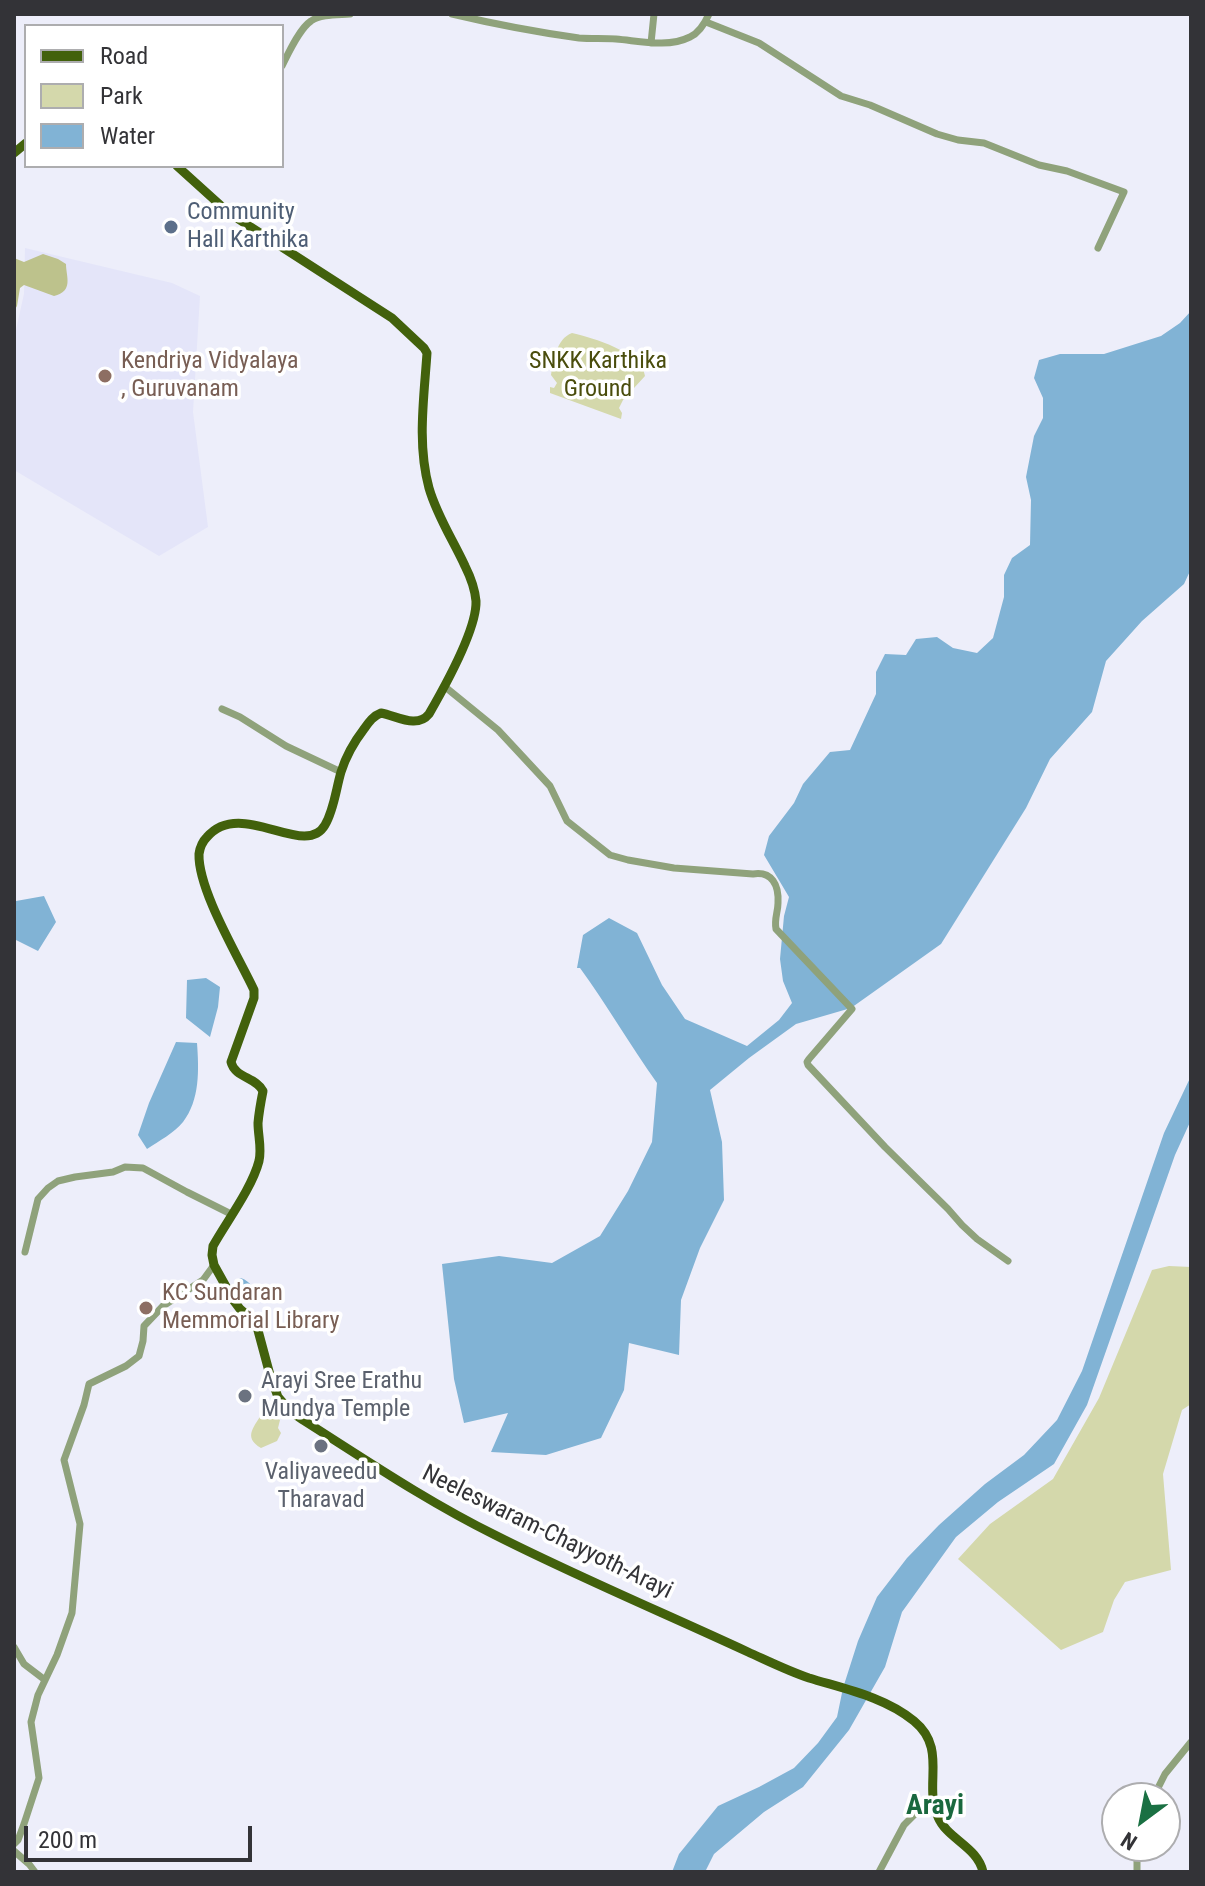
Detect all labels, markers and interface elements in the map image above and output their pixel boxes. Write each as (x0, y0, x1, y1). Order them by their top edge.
legend (24, 24, 284, 168)
text: Road (100, 42, 148, 70)
text: Park (100, 82, 143, 110)
text: Water (100, 122, 155, 150)
place label: Community Hall Karthika (187, 199, 309, 255)
marker: Community Hall Karthika (162, 218, 180, 236)
place label: Kendriya Vidyalaya , Guruvanam (121, 348, 299, 404)
park label: SNKK Karthika Ground (529, 348, 667, 404)
marker: Kendriya Vidyalaya , Guruvanam (96, 367, 114, 385)
place label: KC Sundaran Memmorial Library (162, 1280, 340, 1336)
marker: KC Sundaran Memmorial Library (137, 1299, 155, 1317)
place label: Arayi Sree Erathu Mundya Temple (261, 1368, 422, 1424)
marker: Arayi Sree Erathu Mundya Temple (236, 1387, 254, 1405)
marker: Valiyaveedu Tharavad (312, 1437, 330, 1455)
place label: Valiyaveedu Tharavad (265, 1459, 377, 1515)
street label: Neeleswaram-Chayyoth-Arayi (417, 1460, 677, 1606)
north arrow (1101, 1782, 1181, 1862)
district label: Arayi (906, 1790, 964, 1824)
scale bar (28, 1810, 256, 1860)
text: 200 m (38, 1826, 97, 1854)
text: N (1117, 1827, 1141, 1855)

